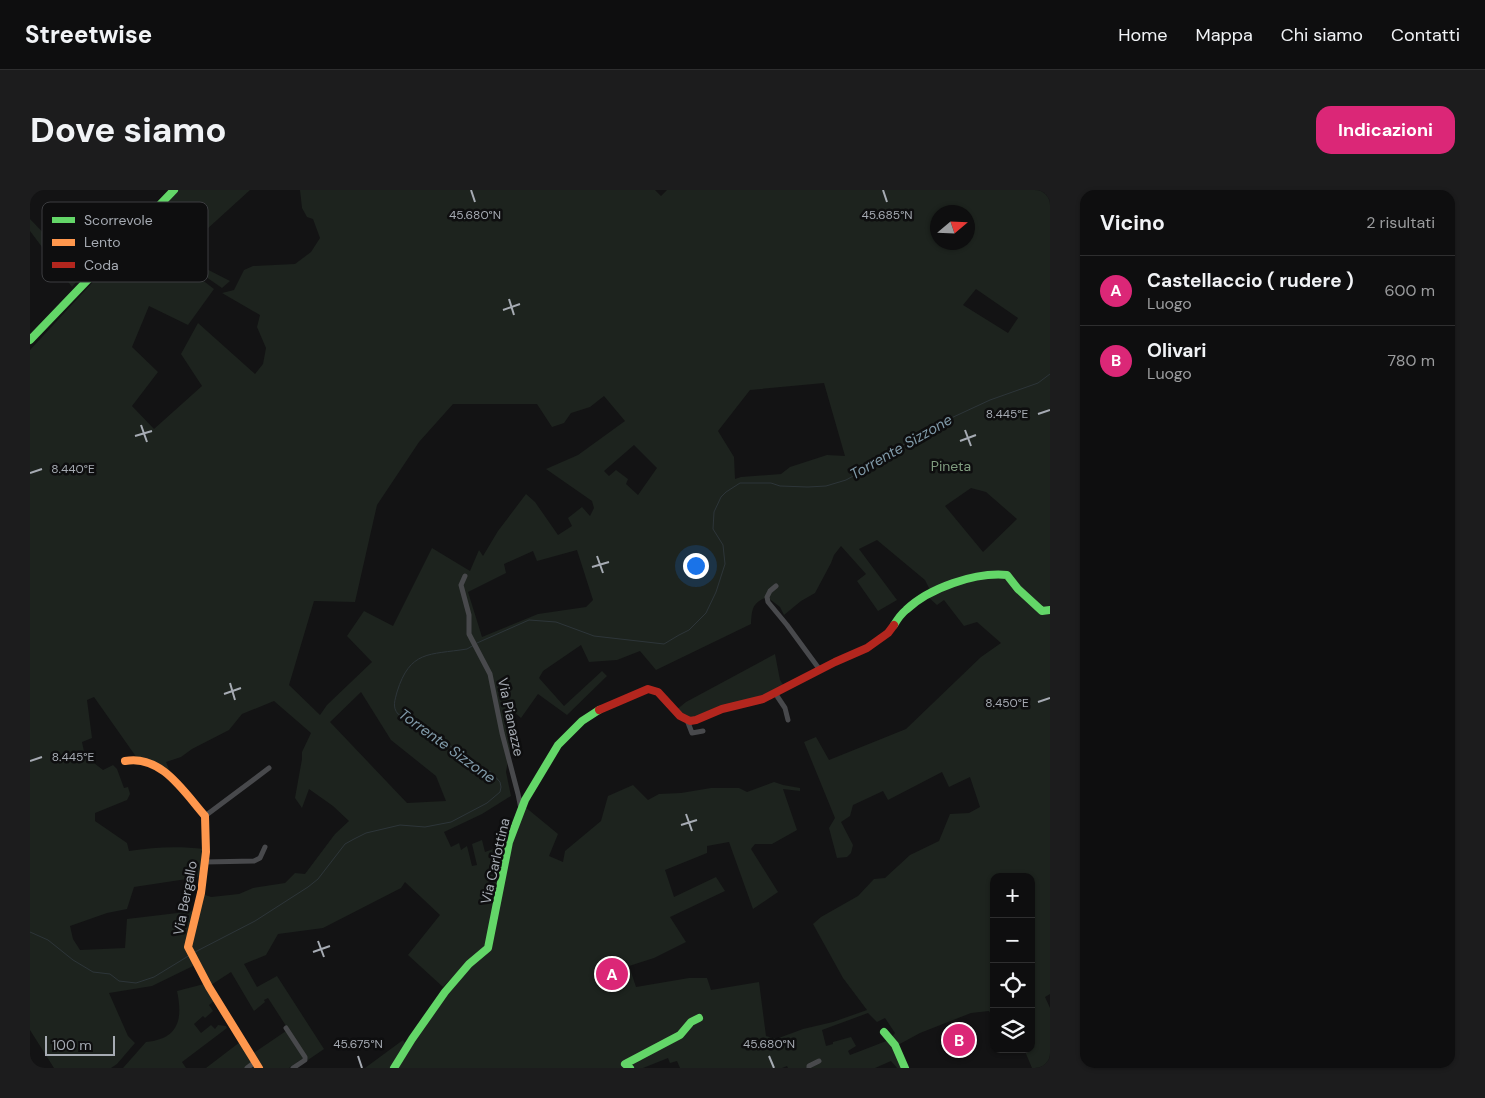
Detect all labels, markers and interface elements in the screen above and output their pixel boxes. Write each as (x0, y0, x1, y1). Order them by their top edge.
text: Streetwise (25, 19, 152, 50)
text: Home (1118, 23, 1168, 47)
text: Mappa (1196, 23, 1253, 47)
text: Chi siamo (1281, 23, 1363, 47)
text: Contatti (1391, 23, 1460, 47)
button: Indicazioni (1316, 106, 1455, 154)
text: Dove siamo (30, 107, 227, 153)
legend (42, 202, 208, 282)
north arrow (930, 205, 975, 250)
text: 45.680°N (449, 207, 501, 223)
text: 45.685°N (861, 207, 913, 223)
text: Vicino (1100, 209, 1165, 237)
text: Scorrevole (84, 211, 153, 229)
text: 2 risultati (1366, 212, 1435, 233)
text: Lento (84, 233, 121, 251)
text: Coda (84, 256, 119, 274)
text: Castellaccio ( rudere ) (1147, 268, 1354, 293)
text: A (1110, 280, 1122, 301)
text: 600 m (1385, 280, 1435, 301)
text: Luogo (1147, 293, 1192, 314)
text: Olivari (1147, 338, 1206, 363)
text: B (1111, 350, 1121, 371)
text: 780 m (1388, 350, 1435, 371)
text: Luogo (1147, 363, 1192, 384)
text: 8.445°E (986, 406, 1028, 422)
water label: Torrente Sizzone (846, 409, 956, 484)
park label: Pineta (931, 457, 971, 475)
text: 8.440°E (51, 461, 95, 477)
your location (683, 553, 709, 579)
street label: Via Pianazze (494, 676, 528, 758)
text: 8.450°E (985, 695, 1029, 711)
water label: Torrente Sizzone (395, 704, 500, 788)
text: 8.445°E (52, 749, 94, 765)
street label: Via Carlottina (476, 816, 514, 906)
street label: Via Bergallo (169, 859, 201, 937)
map controls (990, 873, 1035, 1053)
button: + (990, 873, 1035, 918)
button: − (990, 918, 1035, 963)
pin: A (596, 955, 628, 993)
button: locate (990, 963, 1035, 1008)
button: layers (990, 1008, 1035, 1053)
pin: B (943, 1021, 975, 1059)
scale bar (45, 1033, 115, 1056)
text: 100 m (52, 1036, 92, 1054)
text: 45.675°N (333, 1036, 383, 1052)
text: 45.680°N (743, 1036, 795, 1052)

